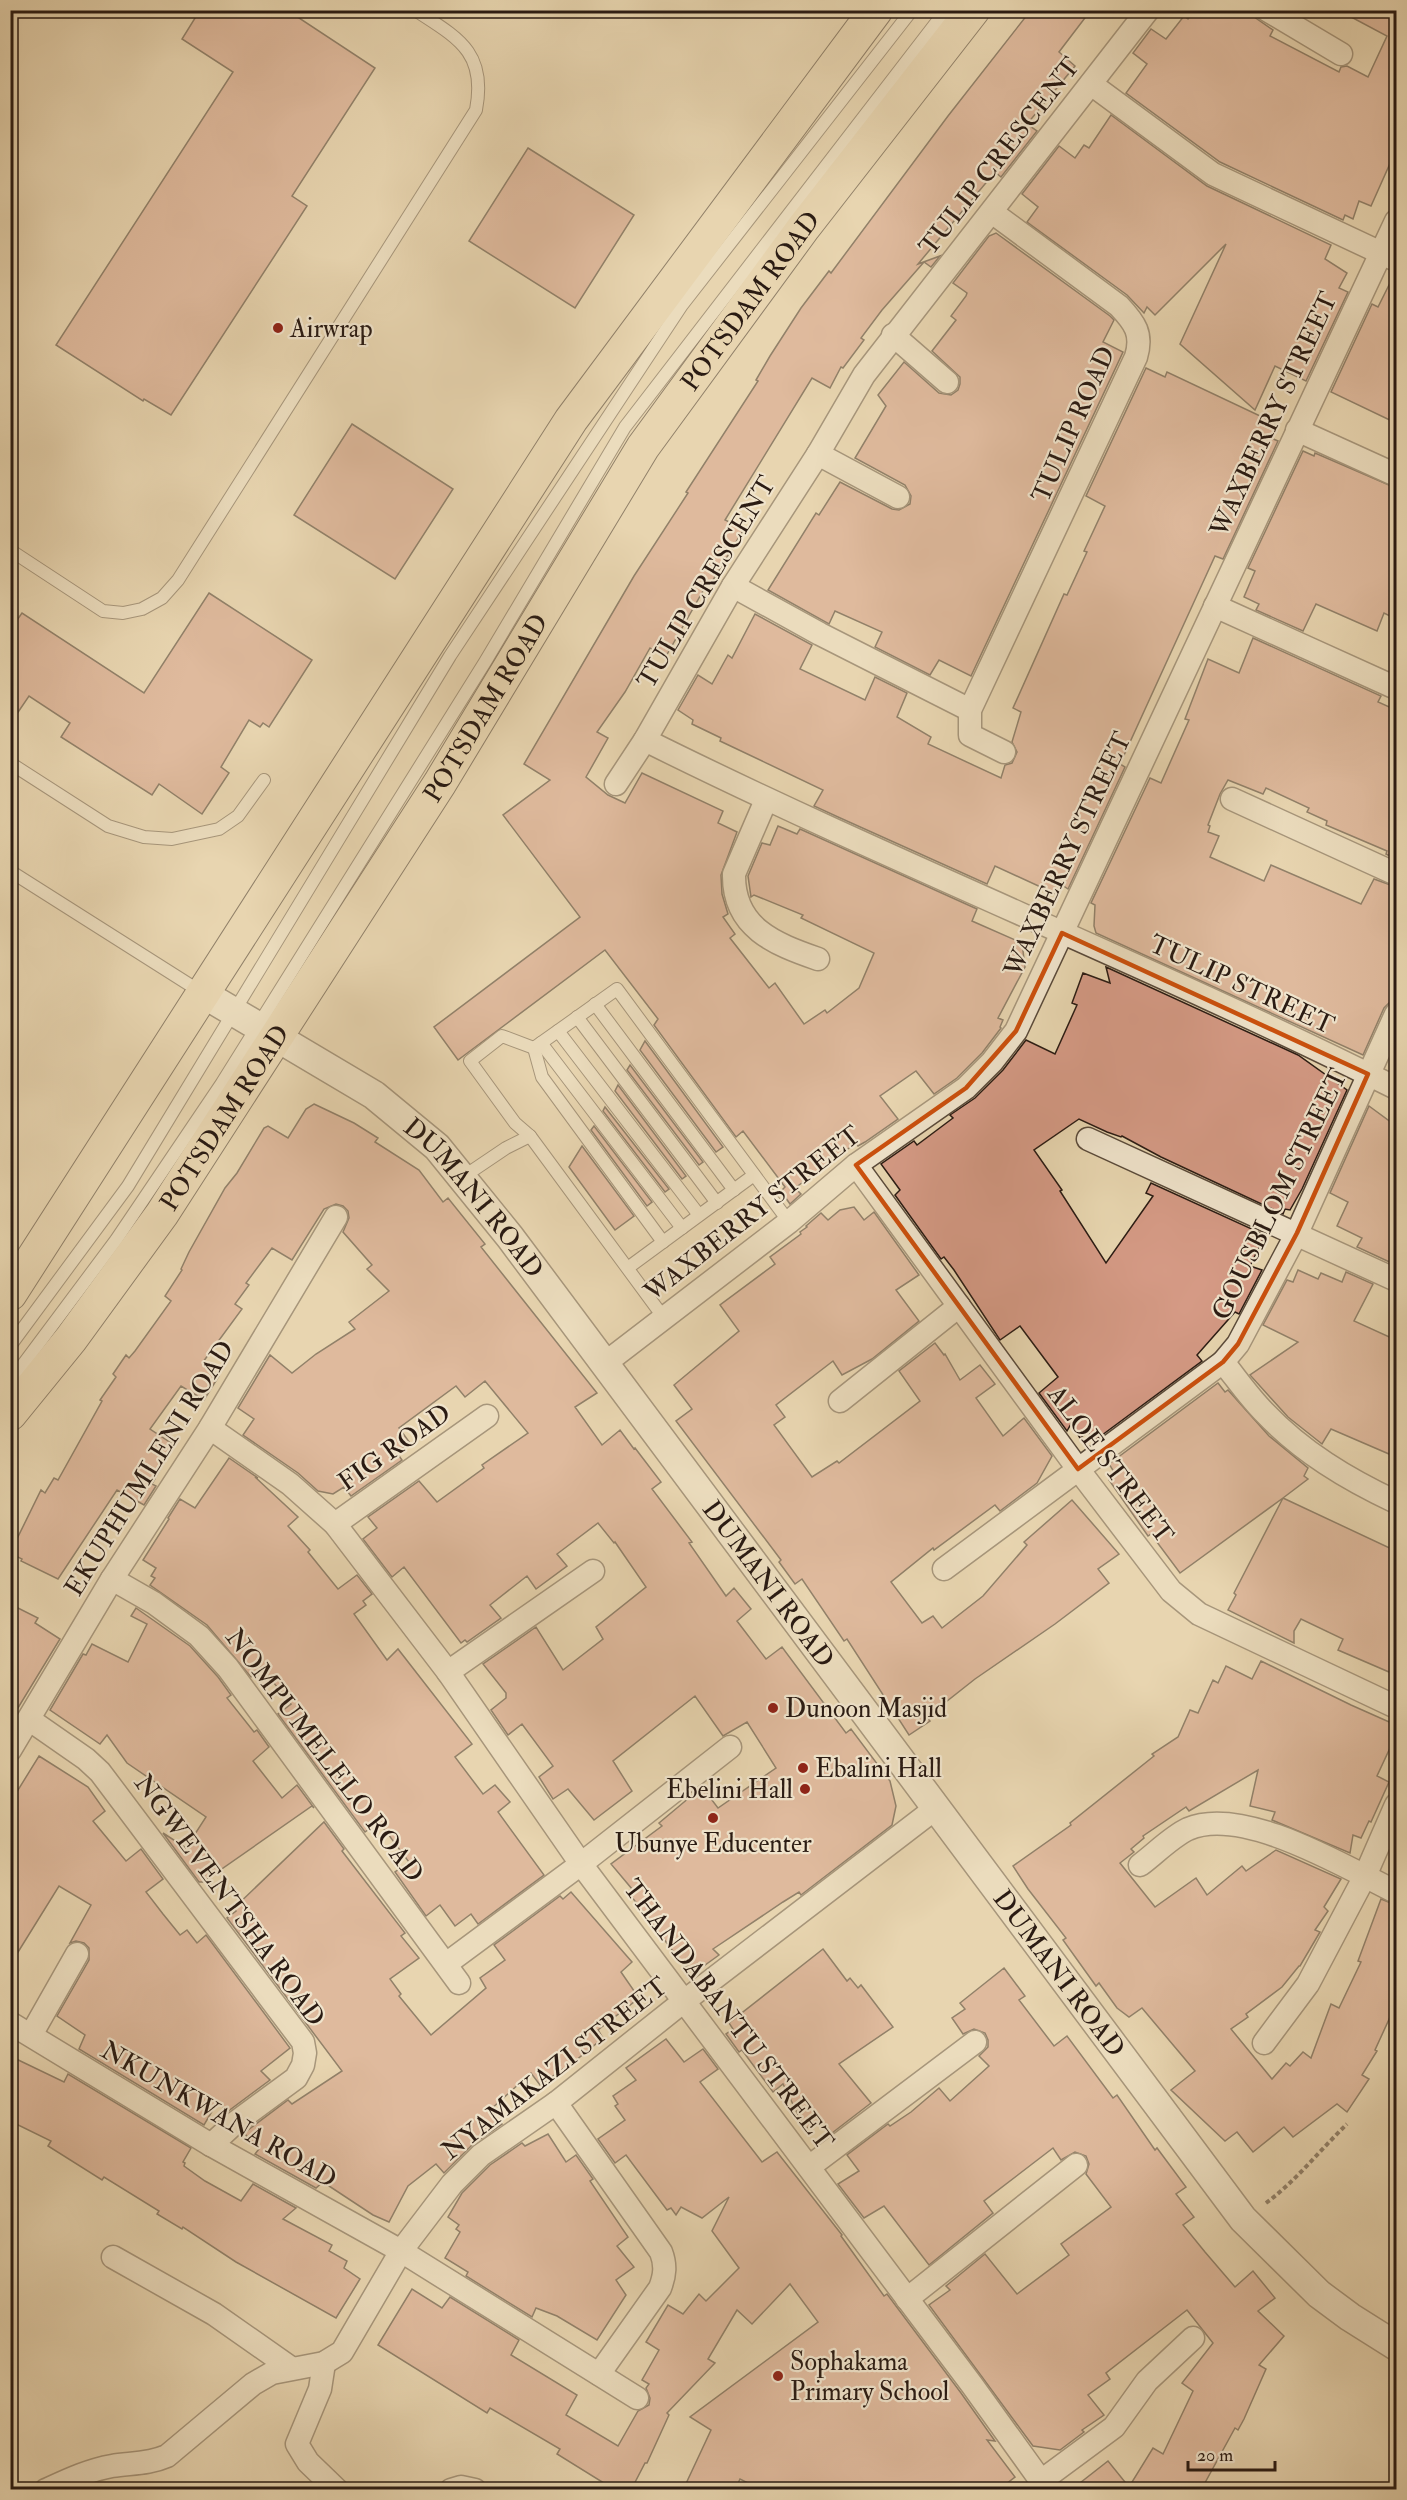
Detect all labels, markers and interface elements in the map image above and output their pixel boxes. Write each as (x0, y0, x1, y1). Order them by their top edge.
street label: TULIP CRESCENT (913, 51, 1087, 262)
street label: POTSDAM ROAD (675, 205, 827, 397)
street label: WAXBERRY STREET (1203, 287, 1345, 543)
place label: Airwrap (289, 313, 373, 346)
marker: Airwrap (271, 321, 285, 335)
street label: TULIP ROAD (1025, 341, 1123, 508)
street label: TULIP CRESCENT (631, 470, 783, 695)
street label: POTSDAM ROAD (417, 608, 556, 809)
street label: WAXBERRY STREET (997, 727, 1139, 983)
street label: TULIP STREET (1144, 928, 1339, 1042)
street label: POTSDAM ROAD (153, 1019, 297, 1217)
street label: GOUSBLOM STREET (1205, 1064, 1355, 1325)
street label: DUMANI ROAD (397, 1111, 550, 1285)
street label: WAXBERRY STREET (637, 1119, 867, 1309)
street label: EKUPHUMLENI ROAD (58, 1335, 242, 1602)
street label: ALOE STREET (1040, 1378, 1180, 1550)
street label: FIG ROAD (332, 1397, 457, 1498)
street label: DUMANI ROAD (695, 1494, 841, 1674)
street label: NOMPUMELELO ROAD (218, 1622, 430, 1889)
place label: Dunoon Masjid (785, 1693, 947, 1725)
marker: Dunoon Masjid (766, 1701, 780, 1715)
place label: Ebalini Hall (815, 1753, 942, 1785)
marker: Ebalini Hall (796, 1761, 810, 1775)
street label: NGWEVENTSHA ROAD (127, 1768, 331, 2033)
place label: Ebelini Hall (666, 1774, 793, 1806)
marker: Ebelini Hall (798, 1782, 812, 1796)
marker: Ubunye Educenter (706, 1811, 720, 1825)
place label: Ubunye Educenter (614, 1828, 812, 1860)
street label: THANDABANTU STREET (616, 1873, 840, 2156)
street label: DUMANI ROAD (986, 1884, 1131, 2063)
street label: NYAMAKAZI STREET (435, 1971, 674, 2167)
street label: NKUNKWANA ROAD (95, 2034, 342, 2195)
place label: Sophakama Primary School (790, 2346, 950, 2408)
marker: Sophakama Primary School (771, 2369, 785, 2383)
scale bar (1188, 2434, 1275, 2472)
text: 20 m (1197, 2444, 1233, 2467)

